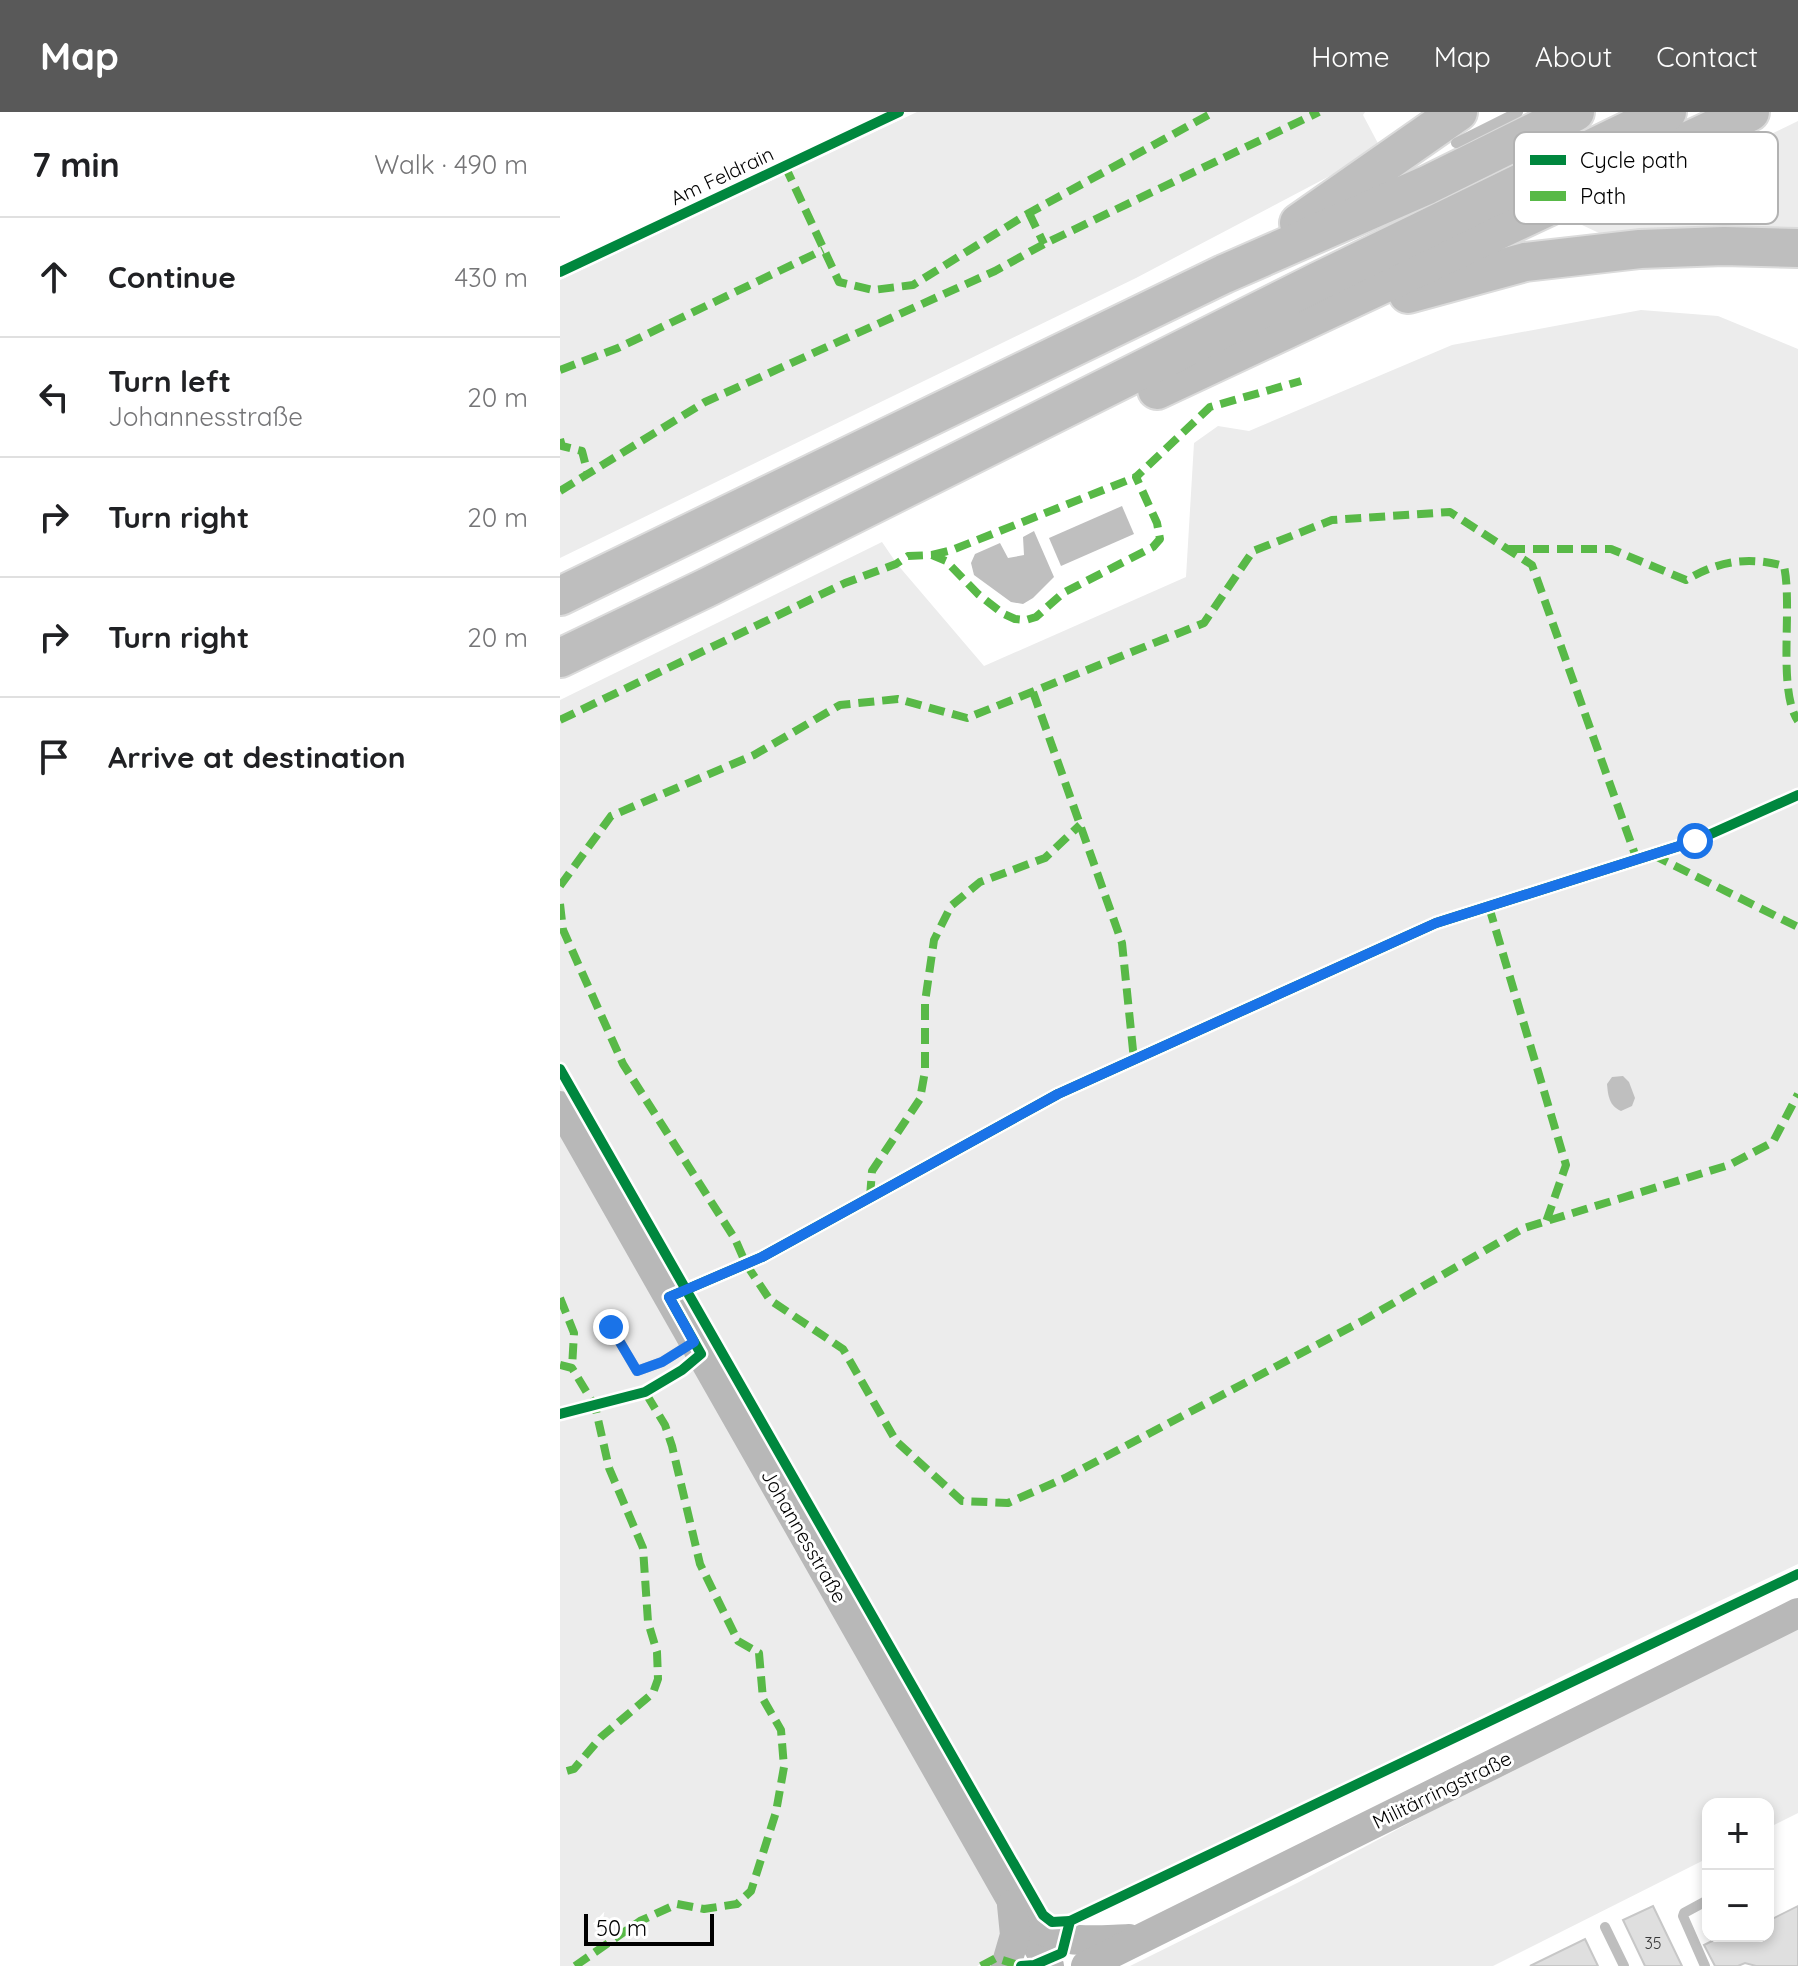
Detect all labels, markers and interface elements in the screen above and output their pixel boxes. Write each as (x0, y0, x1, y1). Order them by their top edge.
text: Map (40, 32, 119, 80)
text: Home (1311, 39, 1390, 74)
text: Map (1434, 39, 1491, 74)
text: About (1535, 39, 1612, 74)
text: Contact (1656, 39, 1758, 74)
legend (1514, 132, 1778, 224)
street label: Am Feldrain (666, 141, 777, 210)
text: 7 min (32, 143, 120, 186)
text: Cycle path (1580, 146, 1688, 174)
text: Walk · 490 m (374, 148, 528, 181)
text: Path (1580, 182, 1626, 210)
icon: ahead (32, 255, 76, 299)
text: Continue (108, 258, 236, 296)
text: 430 m (454, 261, 528, 294)
text: Turn left (108, 362, 231, 400)
icon: left (32, 375, 76, 419)
text: 20 m (467, 381, 528, 414)
text: Johannesstraße (108, 400, 303, 433)
icon: right (32, 495, 76, 539)
text: Turn right (108, 498, 249, 536)
text: 20 m (467, 501, 528, 534)
icon: right (32, 615, 76, 659)
text: Turn right (108, 618, 249, 656)
text: 20 m (467, 621, 528, 654)
icon: arrive (32, 735, 76, 779)
text: Arrive at destination (108, 738, 406, 776)
route start (1677, 823, 1713, 859)
route end (593, 1309, 629, 1345)
street label: Johannesstraße (756, 1465, 853, 1607)
street label: Militärringstraße (1368, 1745, 1515, 1834)
map controls (1702, 1798, 1774, 1942)
button: + (1702, 1798, 1774, 1870)
button: − (1702, 1870, 1774, 1942)
scale bar (584, 1910, 714, 1946)
text: 50 m (596, 1914, 647, 1942)
house number: 35 (1644, 1933, 1662, 1953)

